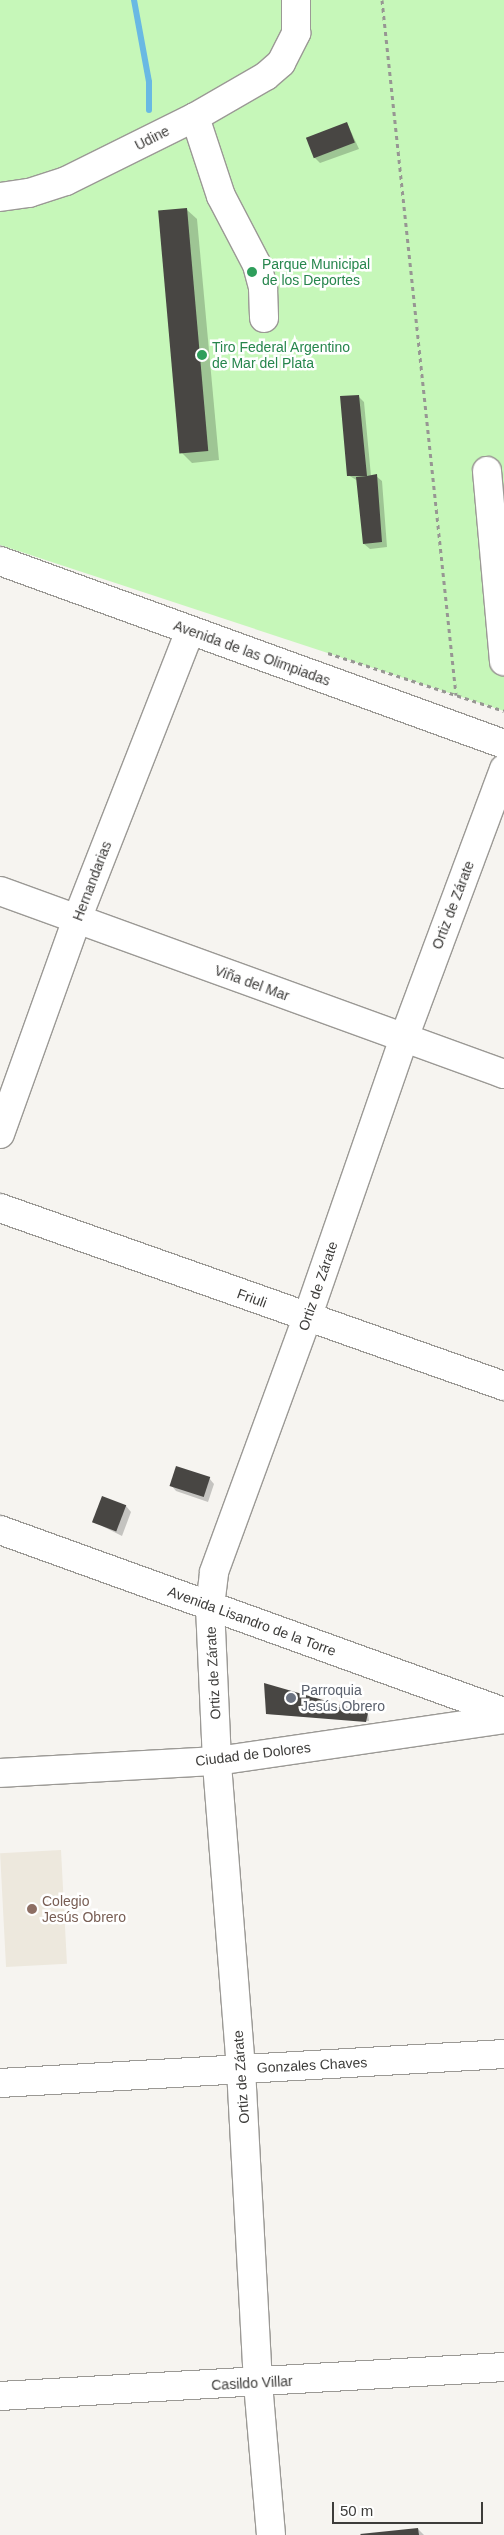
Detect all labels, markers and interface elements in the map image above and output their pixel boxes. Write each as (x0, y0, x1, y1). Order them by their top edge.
street label: Udine (132, 122, 172, 154)
place label: Parque Municipal de los Deportes (262, 256, 370, 288)
marker: Parque Municipal de los Deportes (246, 266, 258, 278)
place label: Tiro Federal Argentino de Mar del Plata (212, 339, 351, 372)
marker: Tiro Federal Argentino de Mar del Plata (196, 349, 208, 361)
street label: Avenida de las Olimpiadas (171, 617, 333, 689)
street label: Hernandarias (69, 839, 115, 923)
street label: Ortiz de Zárate (428, 858, 478, 952)
street label: Viña del Mar (212, 962, 292, 1004)
street label: Ortiz de Zárate (295, 1239, 341, 1333)
street label: Friuli (235, 1285, 269, 1311)
street label: Avenida Lisandro de la Torre (166, 1583, 338, 1659)
street label: Ortiz de Zárate (202, 1626, 224, 1720)
place label: Parroquia Jesús Obrero (301, 1682, 385, 1714)
marker: Parroquia Jesús Obrero (285, 1692, 297, 1704)
street label: Ciudad de Dolores (194, 1739, 312, 1769)
place label: Colegio Jesús Obrero (42, 1893, 126, 1925)
marker: Colegio Jesús Obrero (26, 1903, 38, 1915)
street label: Ortiz de Zárate (229, 2030, 253, 2124)
street label: Gonzales Chaves (256, 2054, 368, 2076)
street label: Casildo Villar (211, 2372, 293, 2394)
scale bar (334, 2492, 485, 2524)
text: 50 m (340, 2502, 373, 2519)

